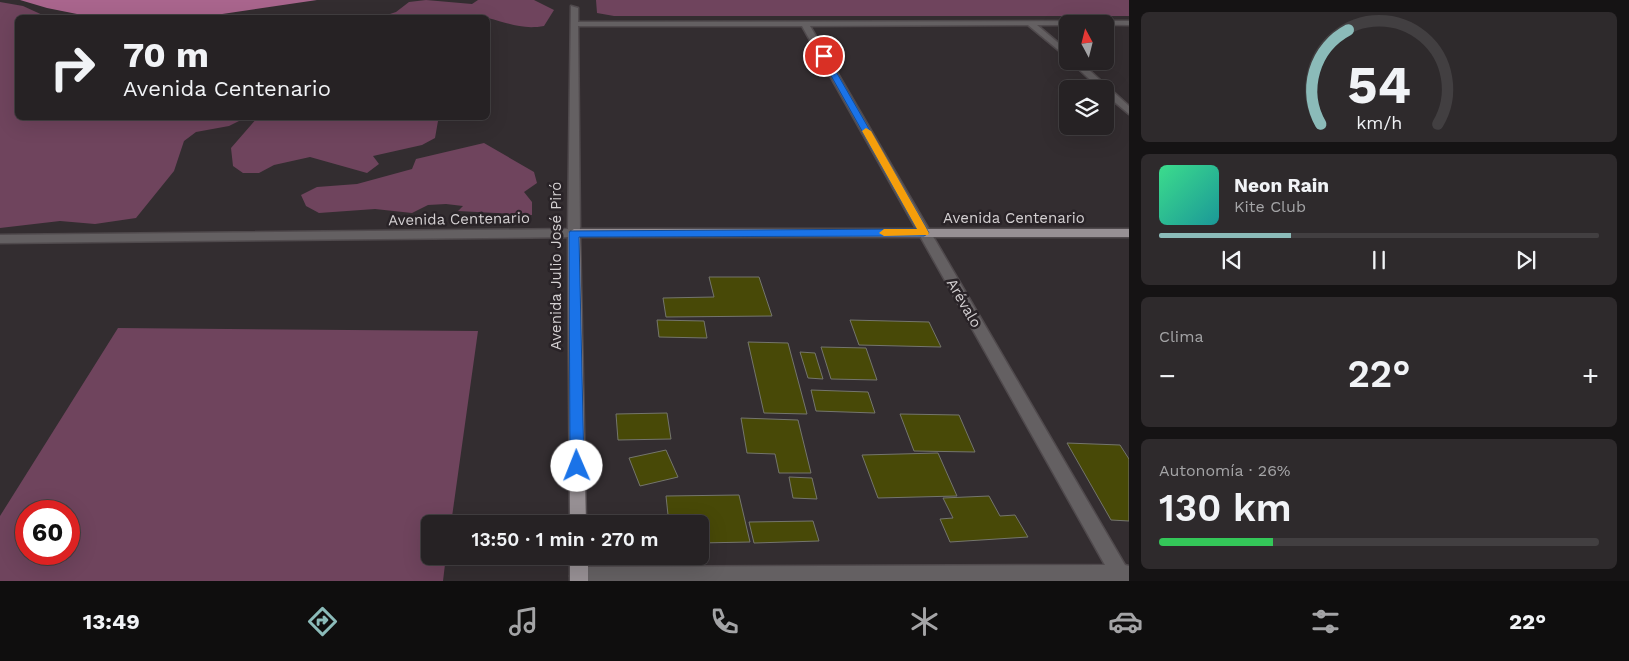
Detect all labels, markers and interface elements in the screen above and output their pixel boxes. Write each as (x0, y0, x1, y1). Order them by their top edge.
north arrow (1059, 15, 1114, 70)
map controls (1059, 15, 1114, 135)
text: 70 m (123, 34, 209, 76)
icon: right (40, 35, 105, 100)
pin (803, 35, 845, 77)
icon: arrive (810, 42, 838, 70)
text: 54 (1347, 55, 1411, 116)
text: Avenida Centenario (123, 76, 331, 101)
button: layers (1059, 80, 1114, 135)
text: km/h (1356, 112, 1402, 133)
text: Neon Rain (1234, 174, 1329, 197)
street label: Avenida Julio José Piró (547, 182, 565, 350)
text: Kite Club (1234, 197, 1306, 216)
street label: Avenida Centenario (388, 209, 530, 229)
street label: Avenida Centenario (943, 209, 1085, 227)
icon: previous (1218, 246, 1246, 274)
icon: pause (1365, 246, 1393, 274)
icon: next (1512, 246, 1540, 274)
street label: Arévalo (943, 275, 985, 331)
text: Clima (1159, 327, 1203, 346)
text: 22° (1347, 352, 1411, 396)
text: − (1159, 359, 1176, 392)
text: + (1582, 359, 1599, 392)
position arrow (550, 439, 602, 491)
text: Autonomía · 26% (1159, 461, 1291, 480)
text: 130 km (1159, 486, 1292, 530)
speed limit sign: 60 (15, 500, 80, 565)
text: 13:50 · 1 min · 270 m (472, 528, 658, 551)
icon: directions (305, 604, 340, 639)
icon: music (506, 604, 541, 639)
icon: phone (707, 604, 742, 639)
icon: climate (907, 604, 942, 639)
icon: car (1108, 604, 1143, 639)
icon: filters (1308, 604, 1343, 639)
text: 13:49 (83, 609, 140, 634)
text: 22° (1509, 609, 1546, 634)

